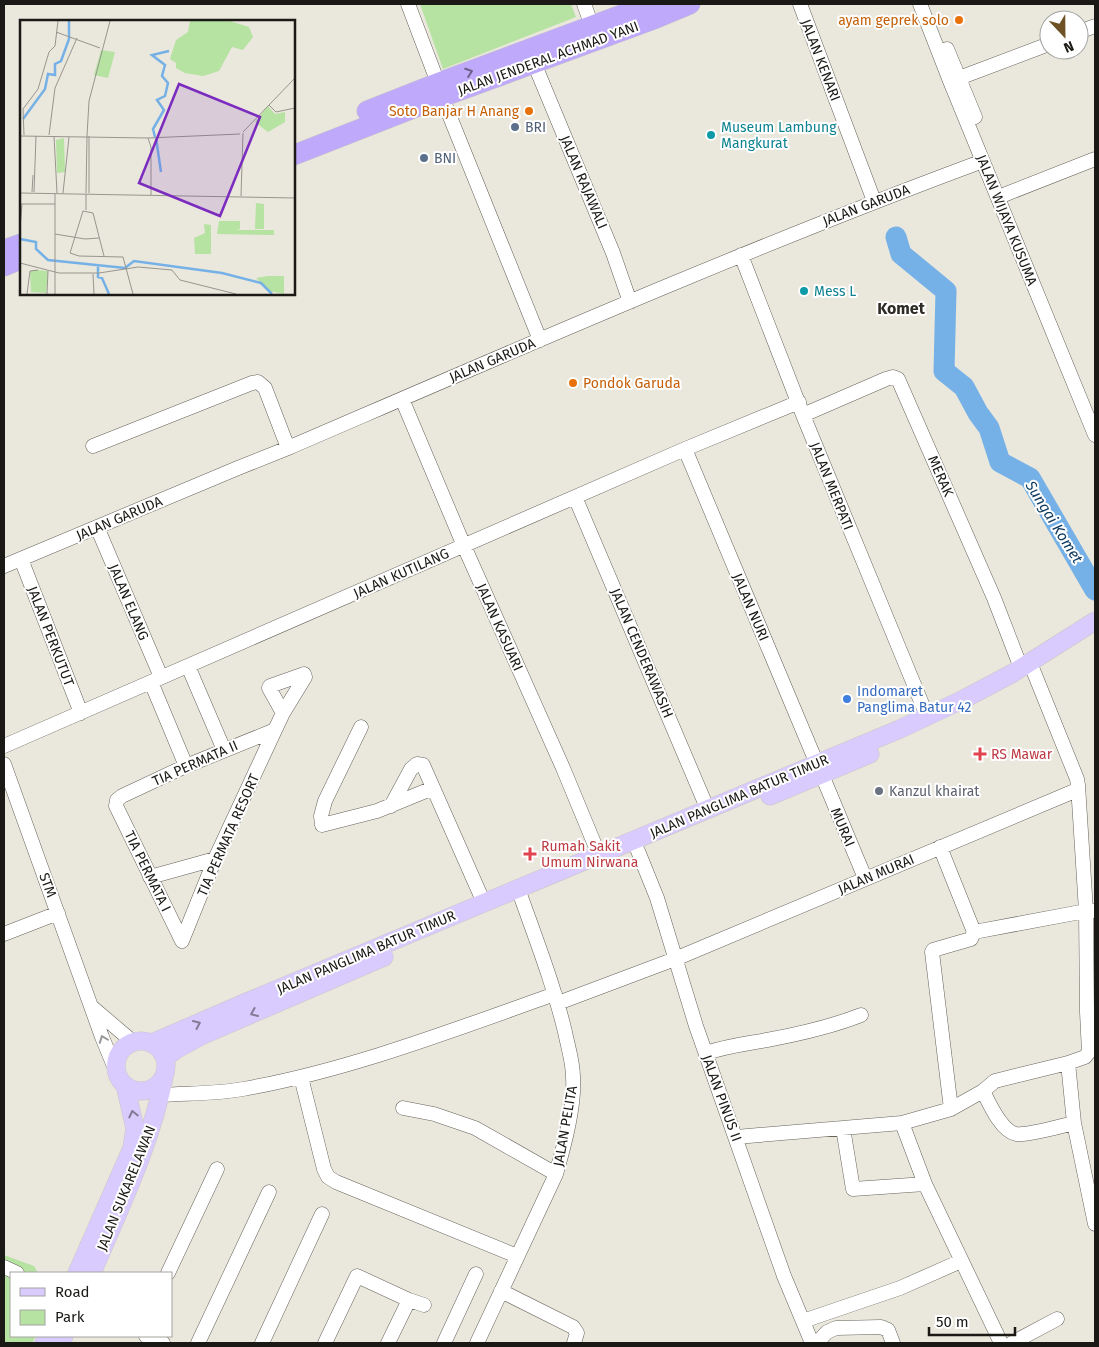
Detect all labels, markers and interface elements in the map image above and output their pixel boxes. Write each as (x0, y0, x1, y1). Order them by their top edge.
north arrow (1039, 10, 1089, 60)
place label: ayam geprek solo (838, 12, 949, 29)
marker: ayam geprek solo (953, 14, 965, 26)
street label: JALAN KENARI (797, 17, 844, 104)
street label: JALAN JENDERAL ACHMAD YANI (455, 18, 641, 99)
inset map (20, 20, 295, 295)
text: N (1061, 37, 1076, 56)
one-way arrow (464, 67, 473, 78)
place label: Soto Banjar H Anang (389, 103, 520, 120)
marker: Soto Banjar H Anang (523, 105, 535, 117)
place label: BRI (525, 119, 546, 136)
place label: Museum Lambung Mangkurat (721, 119, 837, 152)
marker: BRI (509, 121, 521, 133)
marker: Museum Lambung Mangkurat (705, 129, 717, 141)
street label: JALAN RAJAWALI (556, 133, 611, 232)
place label: BNI (434, 150, 456, 167)
marker: BNI (418, 152, 430, 164)
street label: JALAN WIJAYA KUSUMA (972, 152, 1041, 288)
street label: JALAN GARUDA (820, 181, 912, 230)
place label: Mess L (814, 283, 856, 300)
marker: Mess L (798, 285, 810, 297)
district label: Komet (877, 299, 926, 318)
street label: JALAN GARUDA (447, 335, 538, 386)
place label: Pondok Garuda (583, 375, 681, 392)
marker: Pondok Garuda (567, 377, 579, 389)
street label: JALAN MERPATI (806, 440, 857, 533)
street label: MERAK (924, 453, 957, 500)
water label: Sungai Komet (1021, 477, 1087, 567)
street label: JALAN GARUDA (74, 493, 165, 544)
street label: JALAN KUTILANG (351, 545, 452, 602)
street label: JALAN ELANG (105, 561, 152, 643)
street label: JALAN NURI (729, 571, 772, 644)
street label: JALAN KASUARI (473, 581, 526, 674)
street label: JALAN PERKUTUT (24, 584, 78, 689)
street label: JALAN CENDERAWASIH (606, 586, 677, 721)
place label: Indomaret Panglima Batur 42 (857, 683, 971, 716)
marker: Indomaret Panglima Batur 42 (841, 693, 853, 705)
street label: TIA PERMATA II (150, 737, 241, 790)
place label: RS Mawar (991, 746, 1053, 763)
marker: RS Mawar (973, 747, 987, 761)
street label: JALAN PANGLIMA BATUR TIMUR (647, 751, 832, 842)
street label: TIA PERMATA RESORT (194, 771, 263, 899)
place label: Kanzul khairat (889, 783, 980, 800)
marker: Kanzul khairat (873, 785, 885, 797)
street label: MURAI (827, 805, 858, 849)
street label: TIA PERMATA I (121, 828, 174, 914)
place label: Rumah Sakit Umum Nirwana (541, 838, 638, 871)
marker: Rumah Sakit Umum Nirwana (523, 847, 537, 861)
street label: JALAN MURAI (835, 851, 917, 898)
street label: STM (35, 870, 60, 900)
street label: JALAN PANGLIMA BATUR TIMUR (274, 907, 459, 998)
one-way arrow (250, 1006, 259, 1017)
one-way arrow (192, 1019, 201, 1030)
one-way arrow (99, 1035, 109, 1044)
street label: JALAN PINUS II (698, 1052, 745, 1144)
street label: JALAN PELITA (550, 1084, 581, 1168)
one-way arrow (128, 1110, 139, 1119)
street label: JALAN SUKARELAWAN (94, 1123, 159, 1253)
legend (10, 1272, 172, 1337)
text: Road (55, 1283, 90, 1301)
scale bar (929, 1304, 1015, 1336)
text: Park (55, 1308, 85, 1326)
text: 50 m (936, 1313, 969, 1331)

